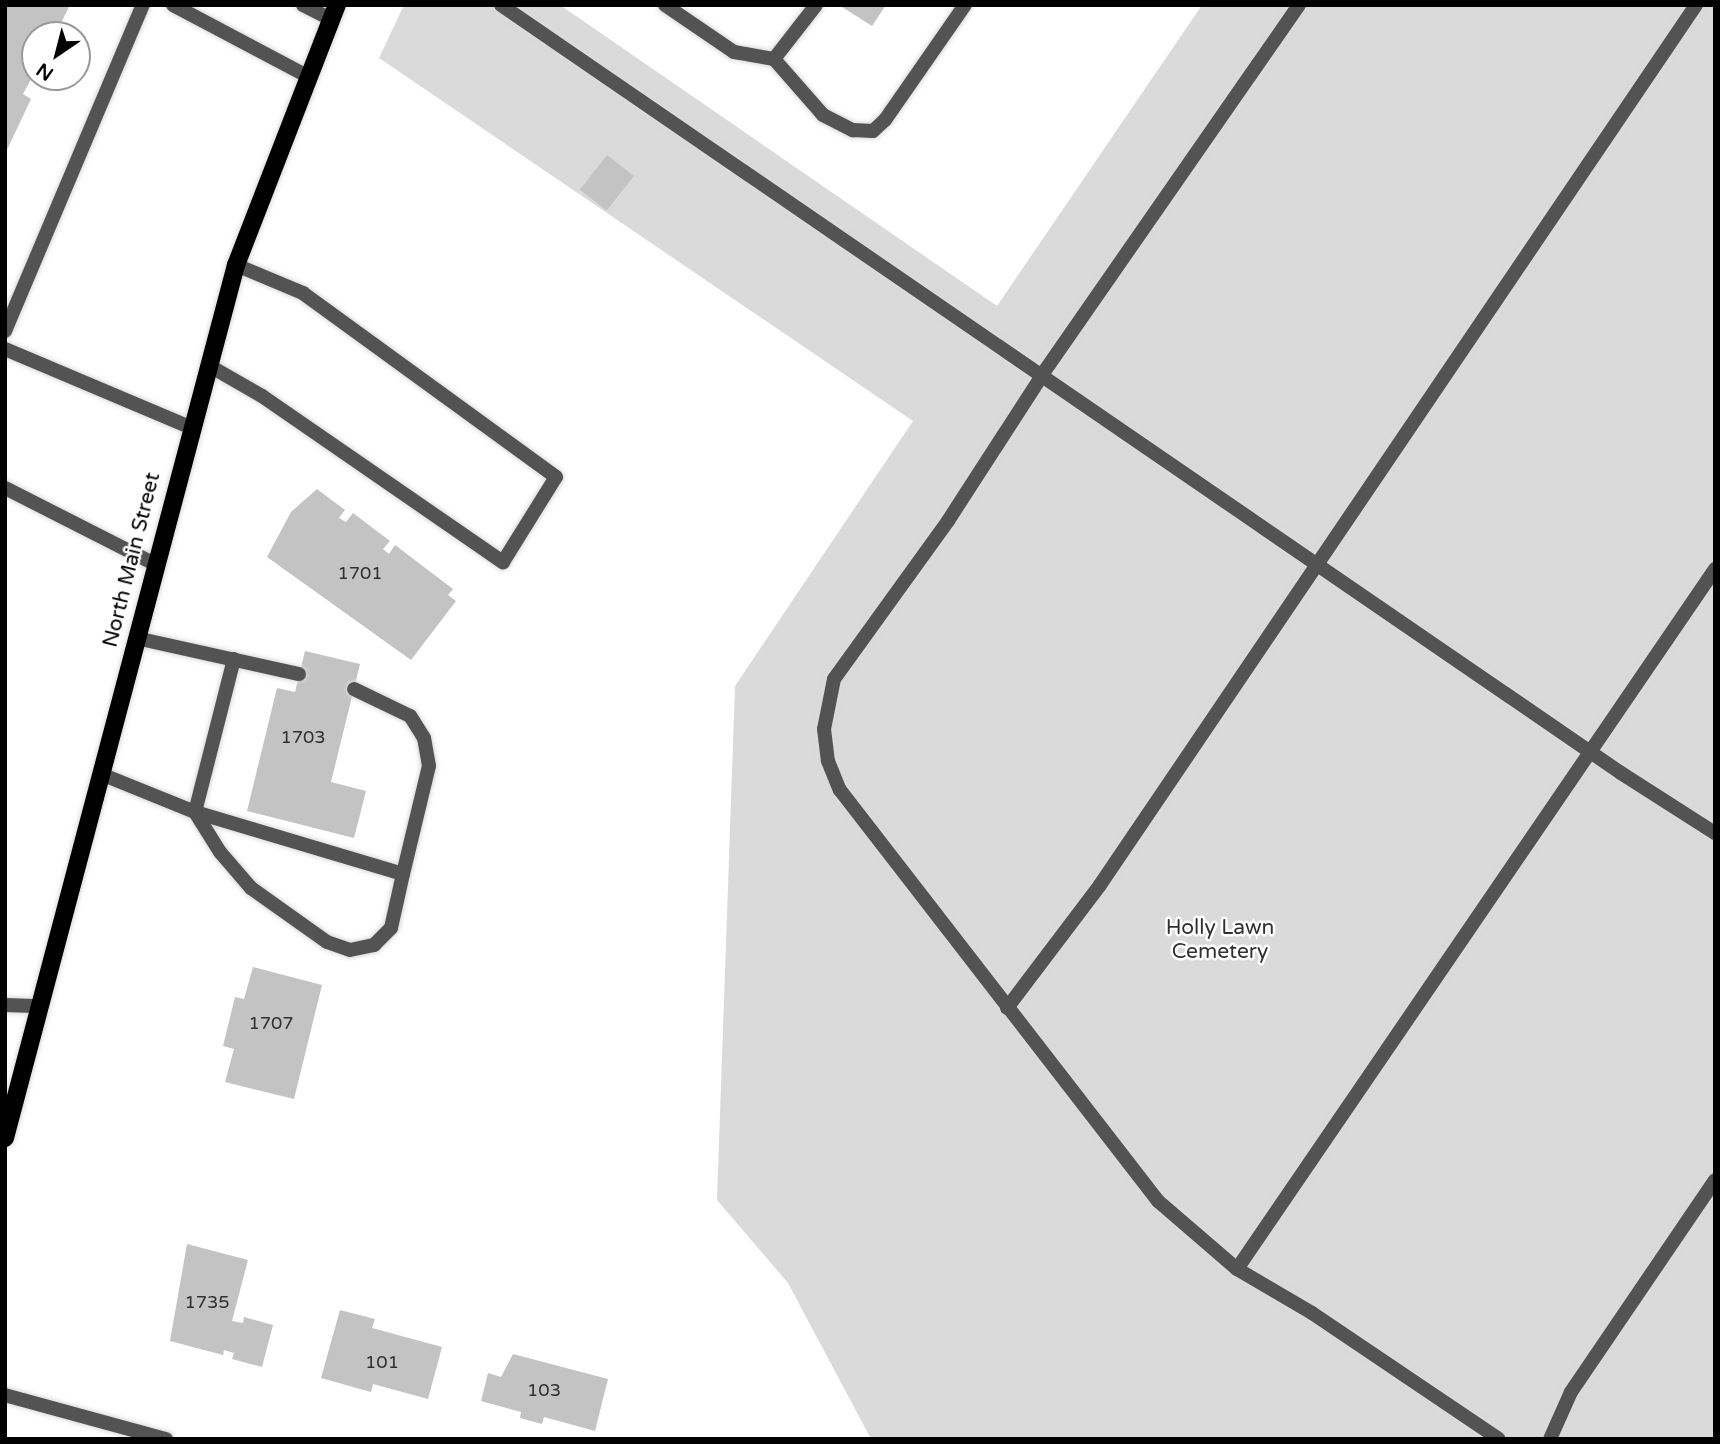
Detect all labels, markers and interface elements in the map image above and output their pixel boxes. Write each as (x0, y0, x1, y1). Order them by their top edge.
north arrow (21, 21, 91, 91)
text: N (33, 58, 58, 85)
street label: North Main Street (98, 470, 166, 650)
house number: 1701 (337, 562, 383, 584)
house number: 1703 (280, 726, 326, 748)
park label: Holly Lawn Cemetery (1166, 915, 1274, 965)
house number: 1707 (248, 1012, 294, 1034)
house number: 1735 (184, 1291, 230, 1313)
house number: 101 (365, 1351, 399, 1373)
house number: 103 (527, 1379, 561, 1401)

